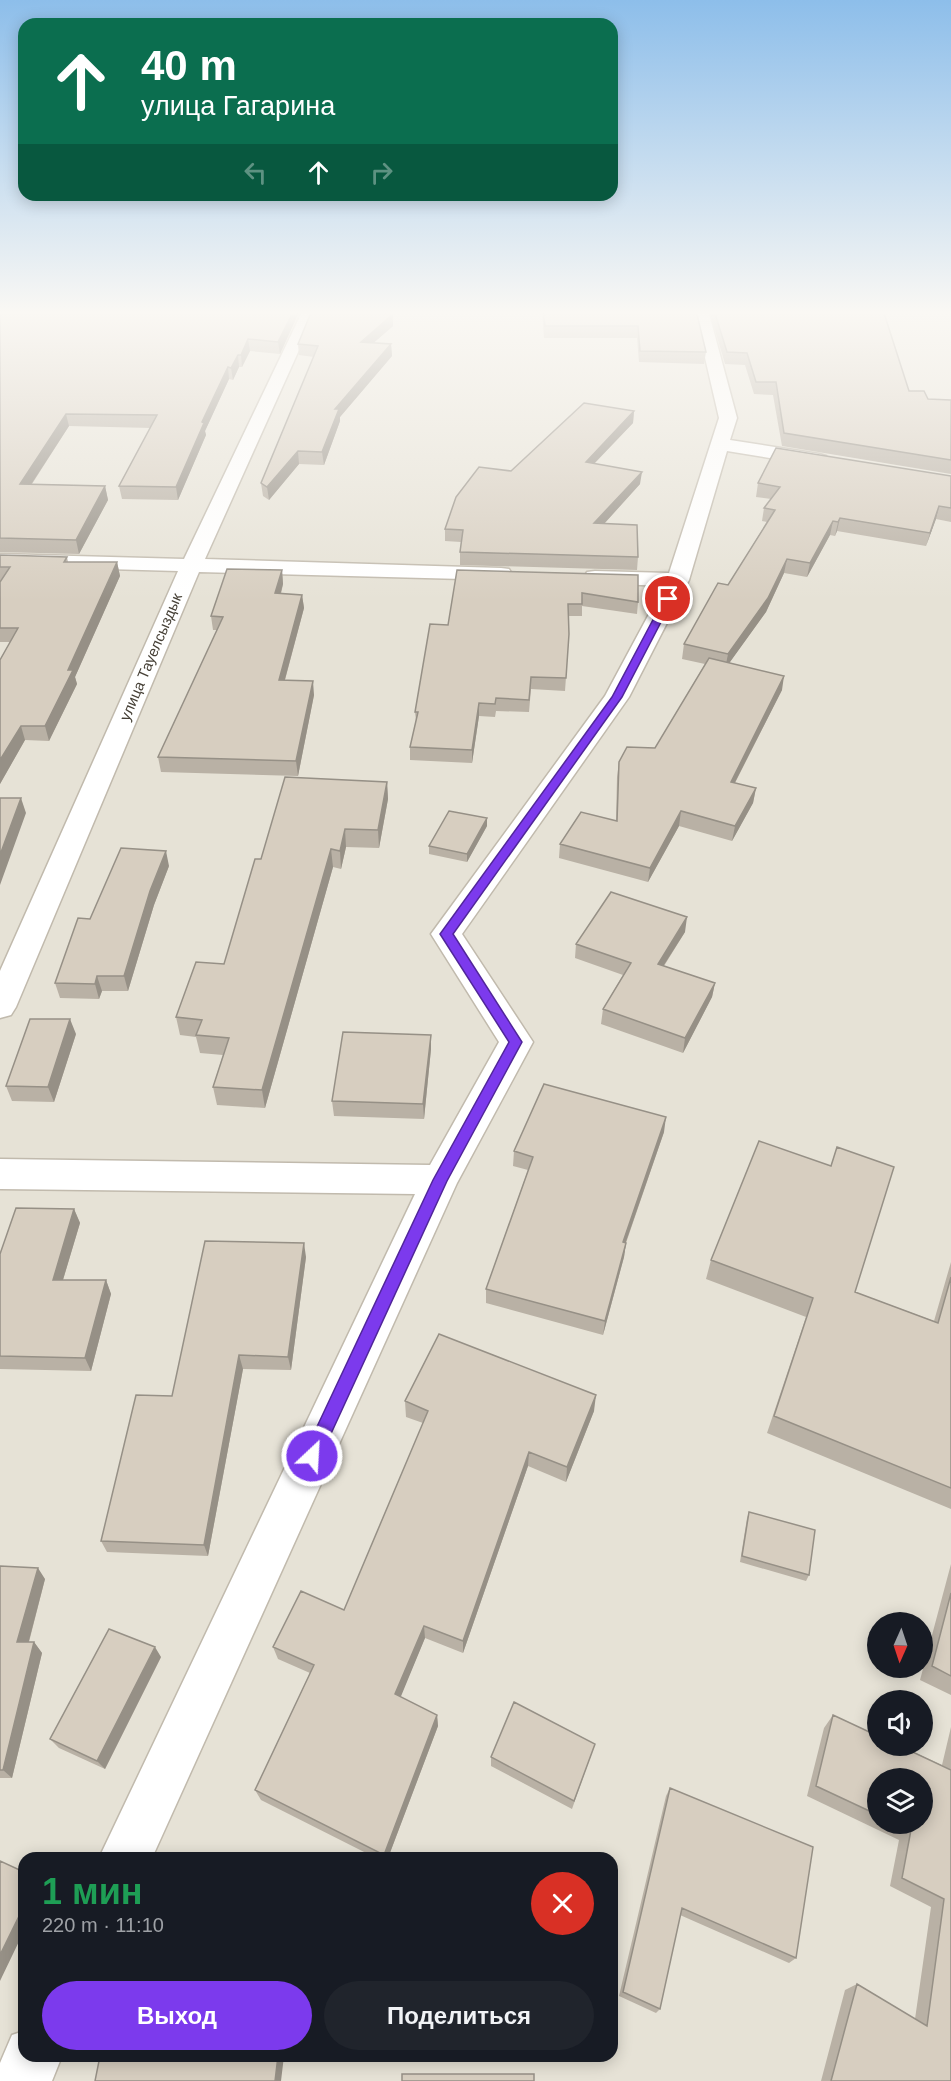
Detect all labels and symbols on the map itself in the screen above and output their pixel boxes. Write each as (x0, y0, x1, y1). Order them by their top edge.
pin (642, 573, 693, 624)
street label: улица Тауелсыздык (116, 590, 185, 723)
position arrow (280, 1424, 344, 1488)
north arrow (867, 1612, 933, 1678)

